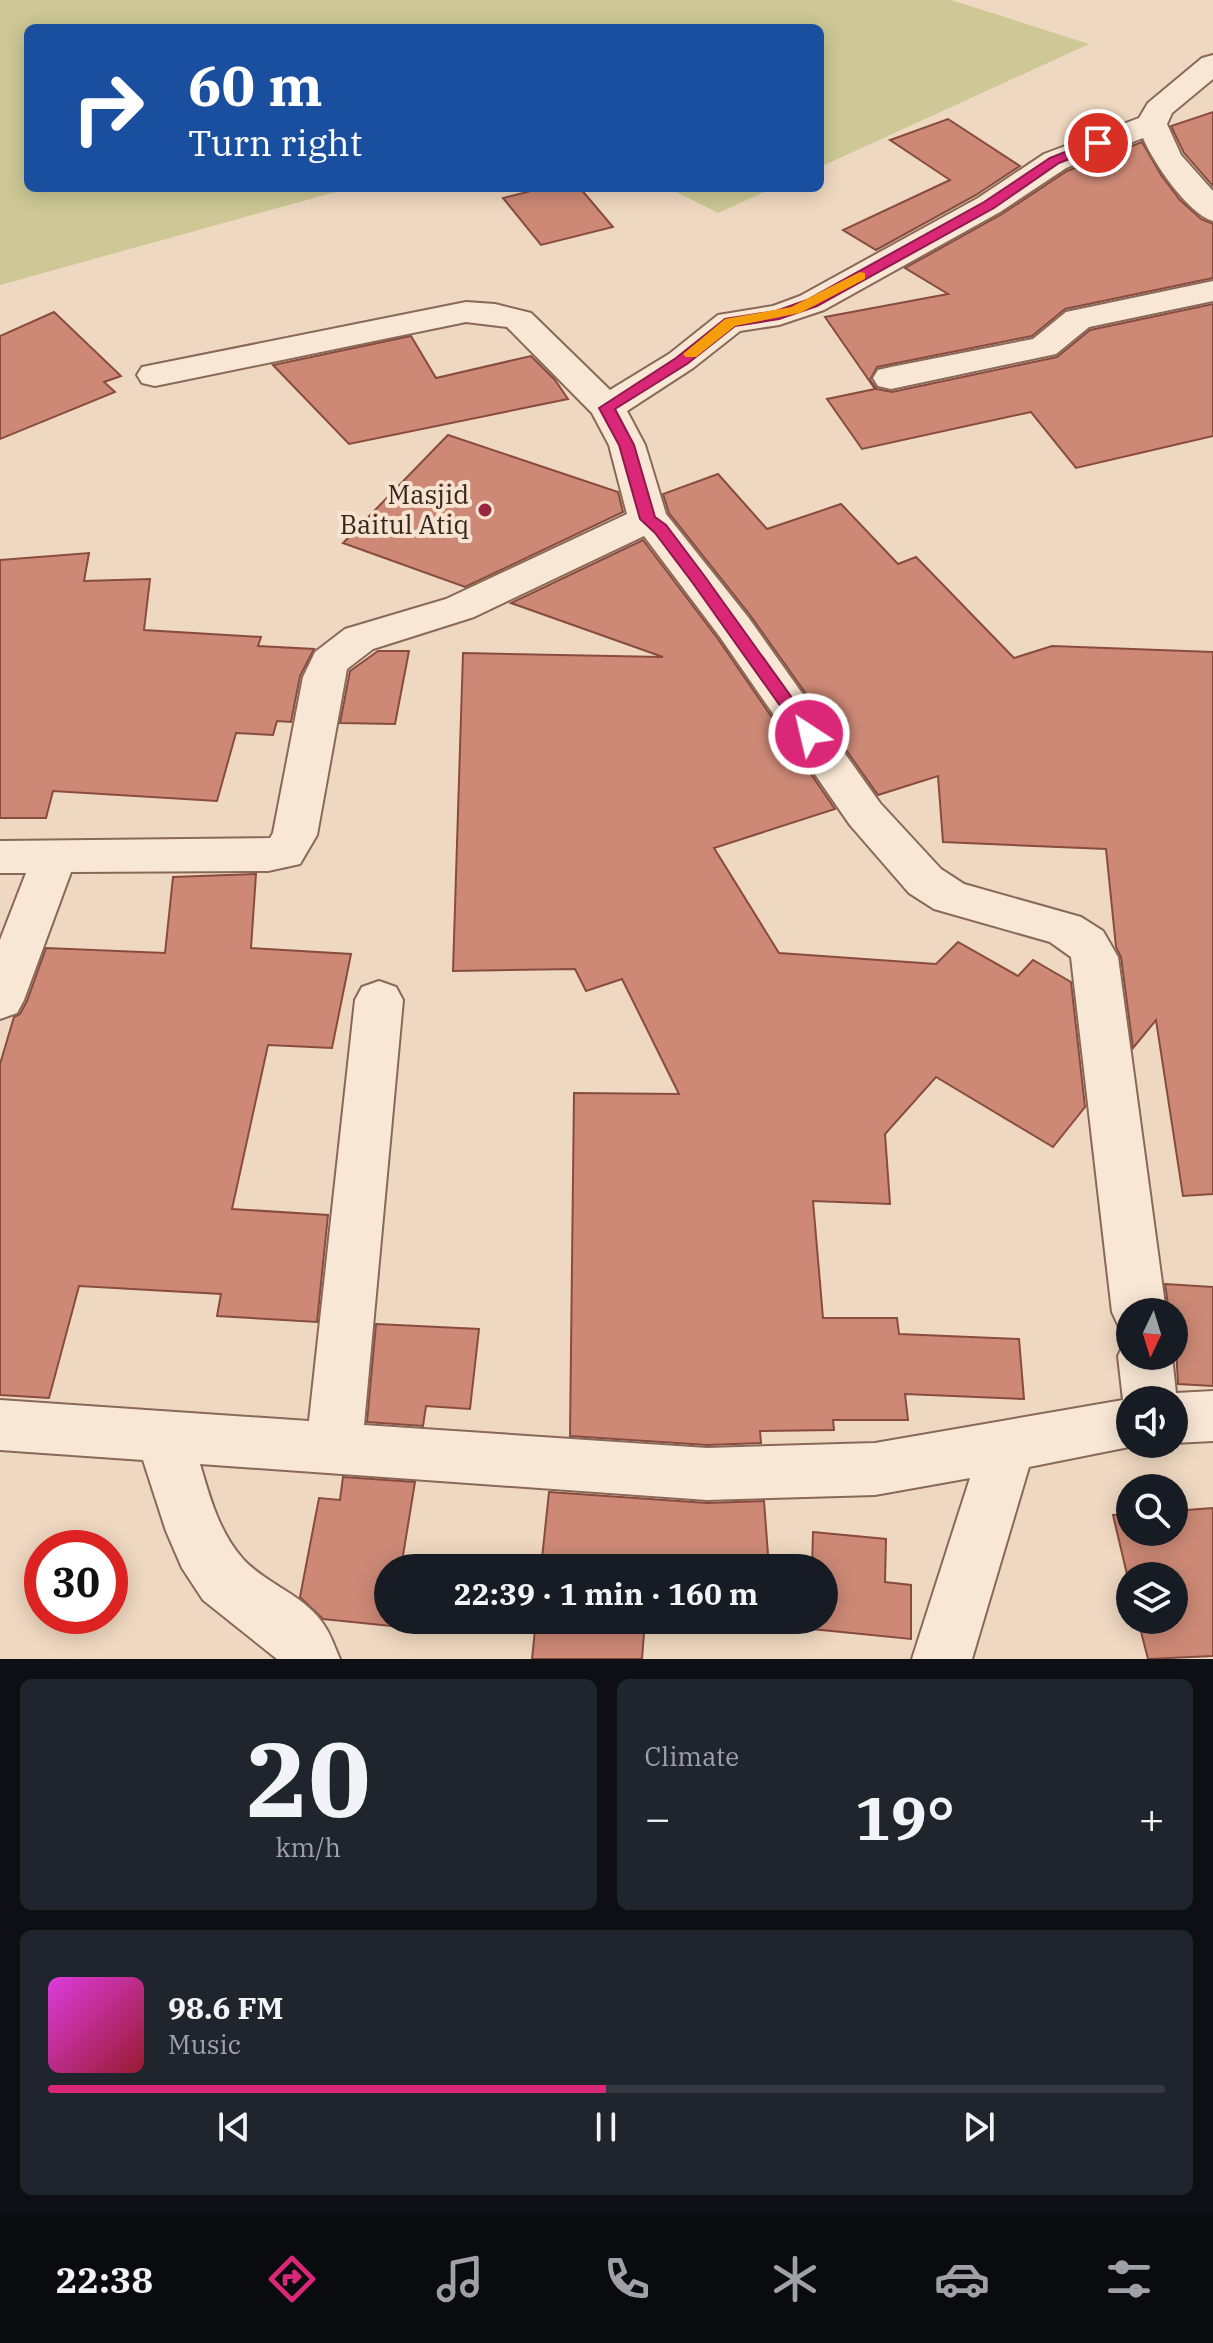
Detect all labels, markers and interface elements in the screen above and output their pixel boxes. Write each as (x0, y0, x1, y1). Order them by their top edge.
text: 60 m (188, 49, 323, 121)
icon: right (56, 56, 160, 160)
pin (1064, 109, 1132, 177)
text: Turn right (188, 119, 362, 166)
icon: arrive (1076, 121, 1120, 165)
place label: Masjid Baitul Atiq (340, 477, 469, 541)
marker: Masjid Baitul Atiq (476, 501, 494, 519)
position arrow (767, 692, 851, 776)
north arrow (1116, 1298, 1188, 1370)
map controls (1116, 1298, 1188, 1634)
button: sound (1116, 1386, 1188, 1458)
button: search (1116, 1474, 1188, 1546)
speed limit sign: 30 (24, 1530, 128, 1634)
button: layers (1116, 1562, 1188, 1634)
text: 22:39 · 1 min · 160 m (454, 1574, 758, 1613)
text: 20 (246, 1710, 371, 1846)
text: Climate (645, 1739, 739, 1773)
text: 19° (855, 1778, 955, 1857)
text: − (645, 1789, 671, 1846)
text: + (1139, 1789, 1165, 1846)
text: km/h (275, 1830, 341, 1864)
text: 98.6 FM (168, 1988, 283, 2027)
text: Music (168, 2027, 241, 2061)
icon: previous (212, 2105, 256, 2149)
icon: pause (584, 2105, 628, 2149)
icon: next (957, 2105, 1001, 2149)
icon: directions (264, 2251, 320, 2307)
icon: music (432, 2251, 488, 2307)
icon: phone (599, 2251, 655, 2307)
icon: climate (767, 2251, 823, 2307)
icon: car (934, 2251, 990, 2307)
icon: filters (1101, 2251, 1157, 2307)
text: 22:38 (56, 2256, 153, 2303)

